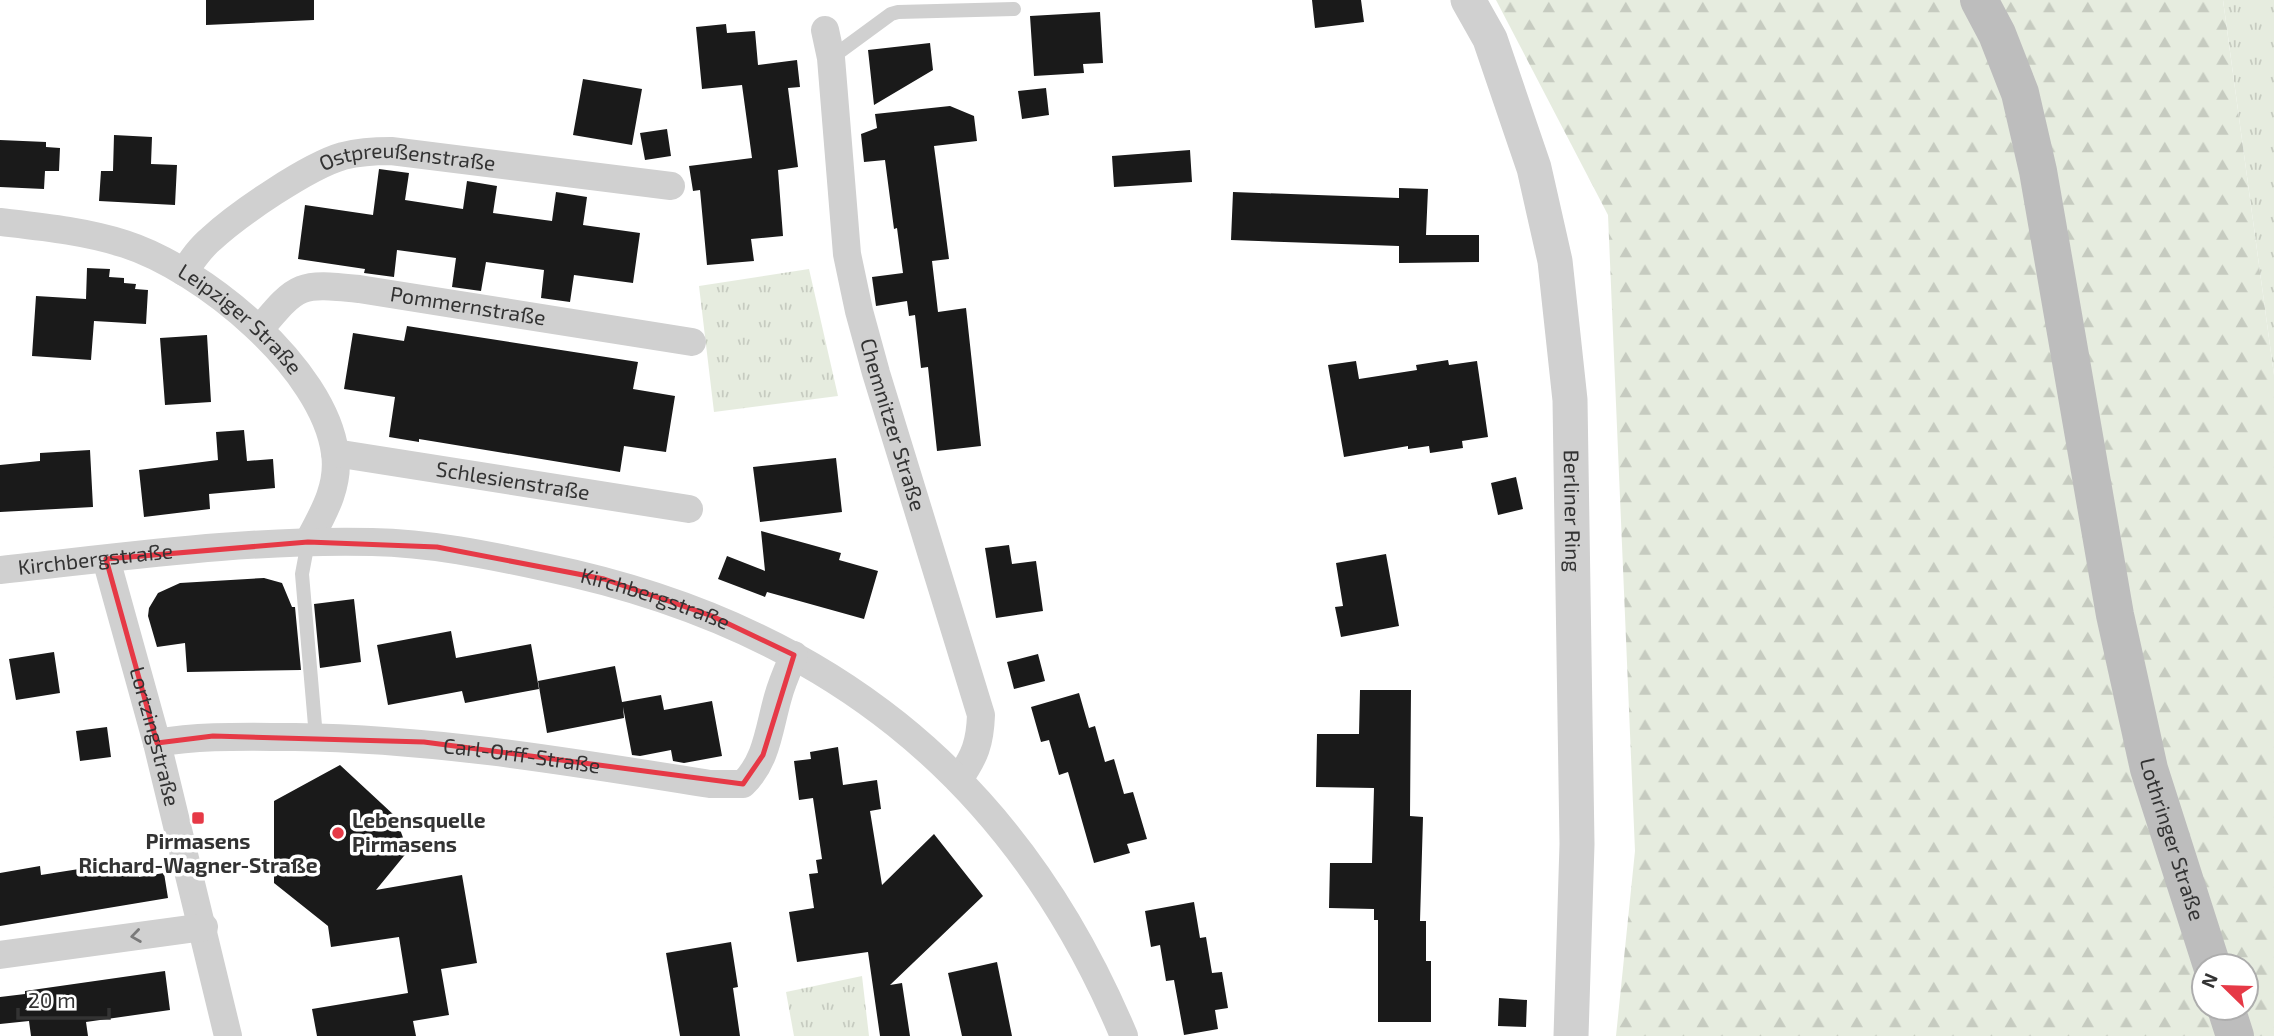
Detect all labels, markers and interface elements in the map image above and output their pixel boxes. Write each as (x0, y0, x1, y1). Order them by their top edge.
street label: Ostpreußenstraße (315, 137, 497, 175)
street label: Leipziger Straße (174, 258, 308, 379)
street label: Pommernstraße (389, 280, 548, 330)
street label: Chemnitzer Straße (856, 335, 932, 514)
street label: Berliner Ring (1560, 449, 1587, 572)
street label: Schlesienstraße (434, 455, 592, 504)
street label: Kirchbergstraße (16, 537, 174, 579)
street label: Kirchbergstraße (578, 562, 734, 634)
street label: Lortzingstraße (125, 664, 186, 808)
street label: Carl-Orff-Straße (442, 732, 602, 778)
street label: Lothringer Straße (2136, 755, 2211, 923)
place label: Lebensquelle Pirmasens (352, 807, 486, 856)
marker: Pirmasens Richard-Wagner-Straße (190, 810, 206, 826)
marker: Lebensquelle Pirmasens (330, 825, 346, 841)
place label: Pirmasens Richard-Wagner-Straße (79, 828, 318, 877)
one-way arrow (130, 929, 142, 944)
north arrow (2190, 952, 2260, 1022)
text: N (2196, 969, 2222, 991)
scale bar (18, 976, 108, 1020)
text: 20 m (28, 987, 76, 1012)

